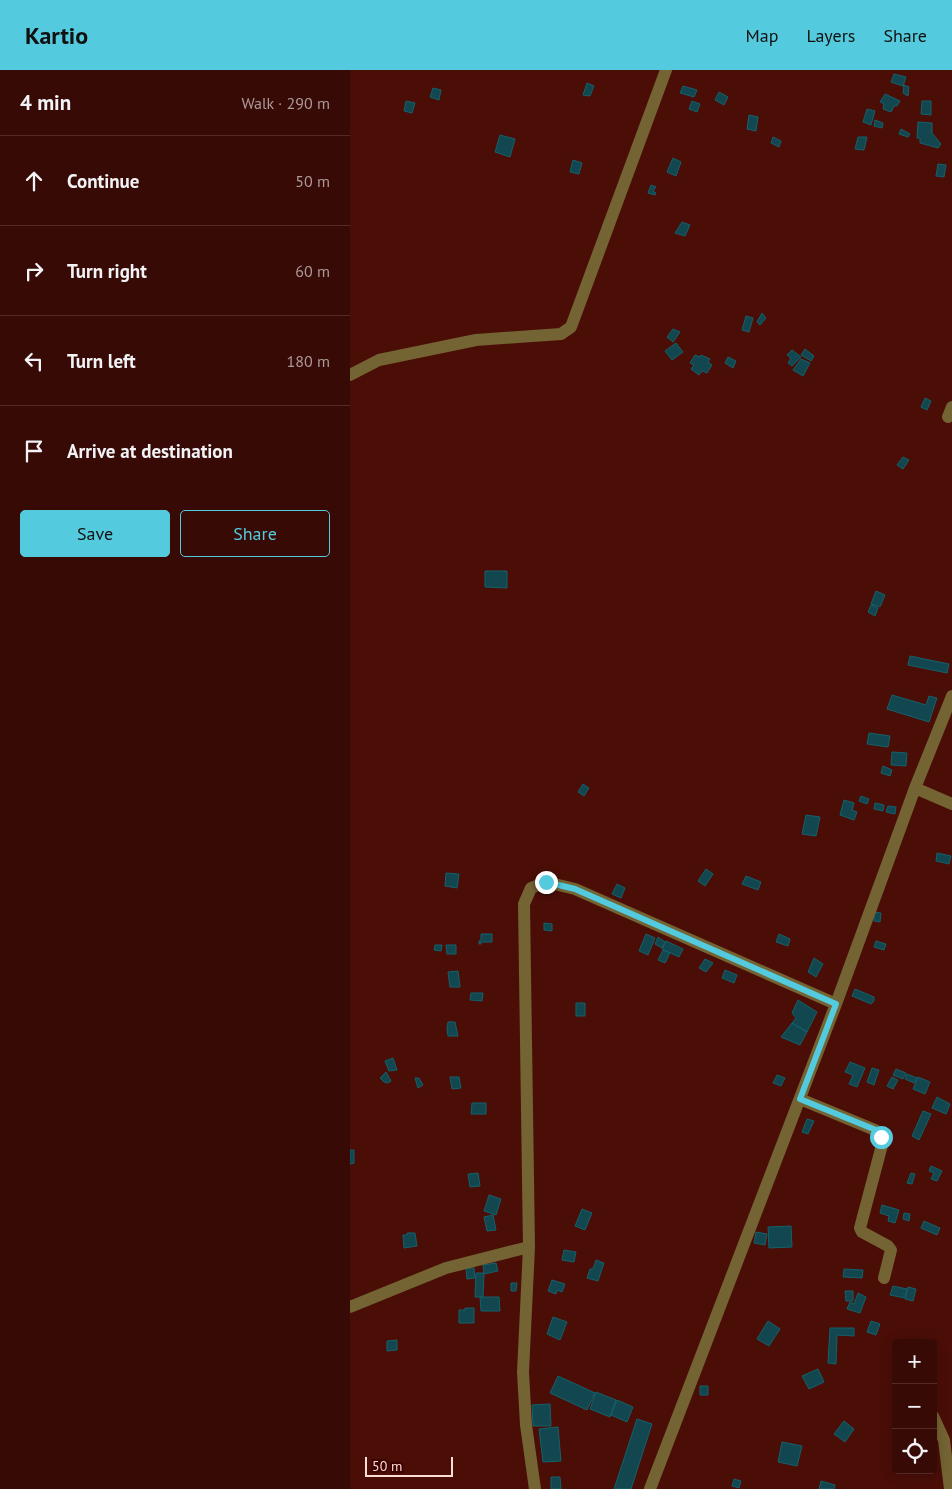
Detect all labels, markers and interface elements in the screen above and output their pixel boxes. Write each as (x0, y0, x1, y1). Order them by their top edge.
text: Kartio (25, 20, 88, 51)
text: Map (746, 24, 778, 47)
text: Layers (806, 24, 855, 47)
text: Share (883, 24, 927, 47)
text: 4 min (20, 89, 71, 116)
text: Walk · 290 m (241, 93, 330, 113)
icon: ahead (20, 167, 48, 195)
text: Continue (67, 169, 139, 193)
text: 50 m (295, 171, 330, 191)
icon: right (20, 257, 48, 285)
text: Turn right (67, 259, 147, 283)
text: 60 m (295, 261, 330, 281)
icon: left (20, 347, 48, 375)
text: Turn left (67, 349, 136, 373)
text: 180 m (287, 351, 330, 371)
icon: arrive (20, 437, 48, 465)
text: Arrive at destination (67, 439, 233, 463)
button: Save (20, 510, 170, 557)
button: Share (180, 510, 330, 557)
route end (535, 871, 558, 894)
route start (870, 1126, 893, 1149)
map controls (892, 1339, 937, 1474)
button: + (892, 1339, 937, 1384)
button: − (892, 1384, 937, 1429)
button: locate (892, 1429, 937, 1474)
scale bar (365, 1454, 452, 1477)
text: 50 m (372, 1457, 402, 1475)

